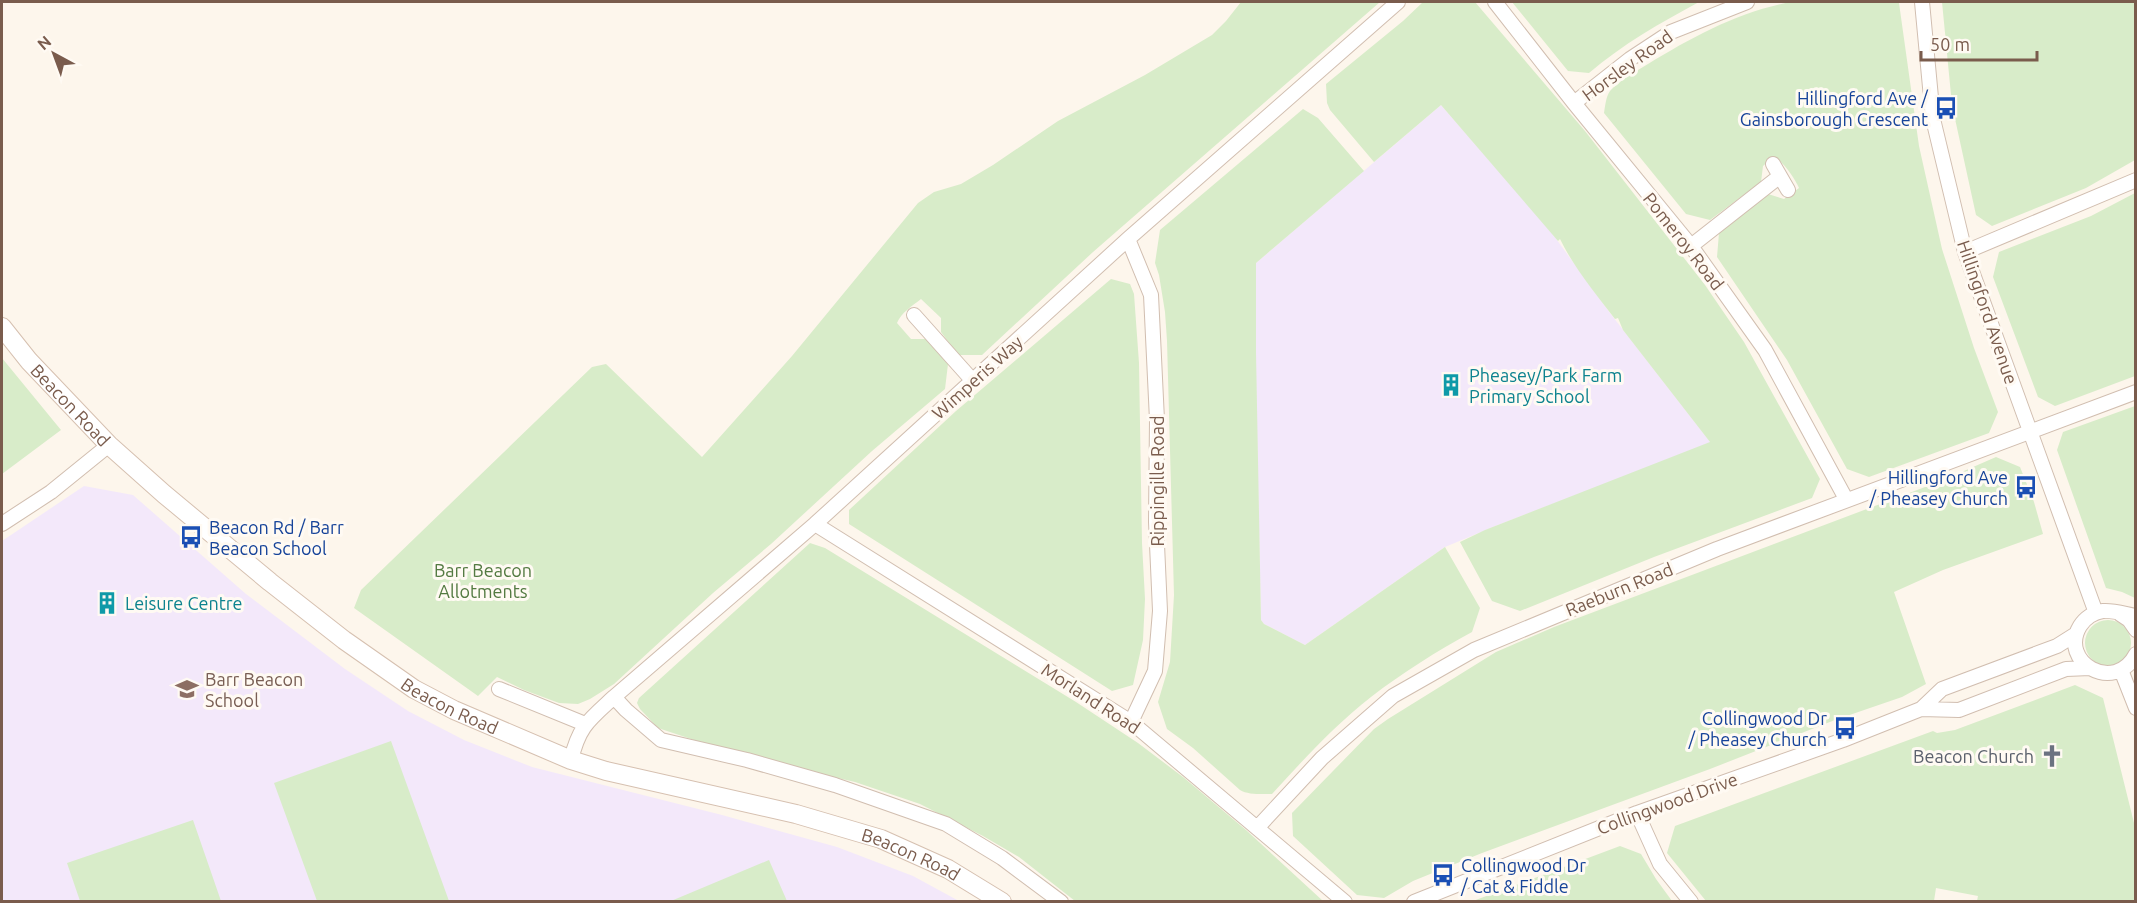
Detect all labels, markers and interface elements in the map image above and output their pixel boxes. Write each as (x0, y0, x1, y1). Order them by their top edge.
north arrow (24, 24, 84, 84)
scale bar (1921, 24, 2036, 62)
street label: Horsley Road (1578, 26, 1676, 104)
text: N (34, 32, 55, 53)
text: 50 m (1930, 34, 1970, 54)
place label: Hillingford Ave / Gainsborough Crescent (1740, 88, 1929, 129)
bus stop icon: Hillingford Ave / Gainsborough Crescent (1933, 95, 1959, 121)
street label: Pomeroy Road (1640, 188, 1728, 294)
street label: Hillingford Avenue (1954, 237, 2022, 387)
street label: Wimperis Way (928, 331, 1027, 423)
street label: Beacon Road (27, 360, 114, 450)
place label: Pheasey/Park Farm Primary School (1469, 365, 1622, 406)
building icon: Pheasey/Park Farm Primary School (1438, 372, 1464, 398)
street label: Rippingille Road (1147, 415, 1167, 547)
place label: Hillingford Ave / Pheasey Church (1868, 467, 2008, 508)
bus stop icon: Hillingford Ave / Pheasey Church (2013, 474, 2039, 500)
place label: Beacon Rd / Barr Beacon School (209, 517, 344, 558)
bus stop icon: Beacon Rd / Barr Beacon School (178, 524, 204, 550)
street label: Raeburn Road (1562, 558, 1676, 620)
park label: Barr Beacon Allotments (434, 560, 532, 601)
building icon: Leisure Centre (94, 590, 120, 616)
place label: Leisure Centre (125, 593, 242, 613)
street label: Morland Road (1038, 659, 1144, 737)
place label: Barr Beacon School (205, 669, 303, 710)
street label: Beacon Road (398, 673, 501, 738)
school or university icon: Barr Beacon School (174, 676, 200, 702)
place label: Collingwood Dr / Pheasey Church (1687, 708, 1827, 749)
bus stop icon: Collingwood Dr / Pheasey Church (1832, 715, 1858, 741)
church icon: Beacon Church (2039, 743, 2065, 769)
place label: Beacon Church (1913, 746, 2034, 766)
street label: Collingwood Drive (1594, 768, 1740, 838)
street label: Beacon Road (859, 824, 964, 884)
place label: Collingwood Dr / Cat & Fiddle (1460, 855, 1586, 896)
bus stop icon: Collingwood Dr / Cat & Fiddle (1430, 862, 1456, 888)

